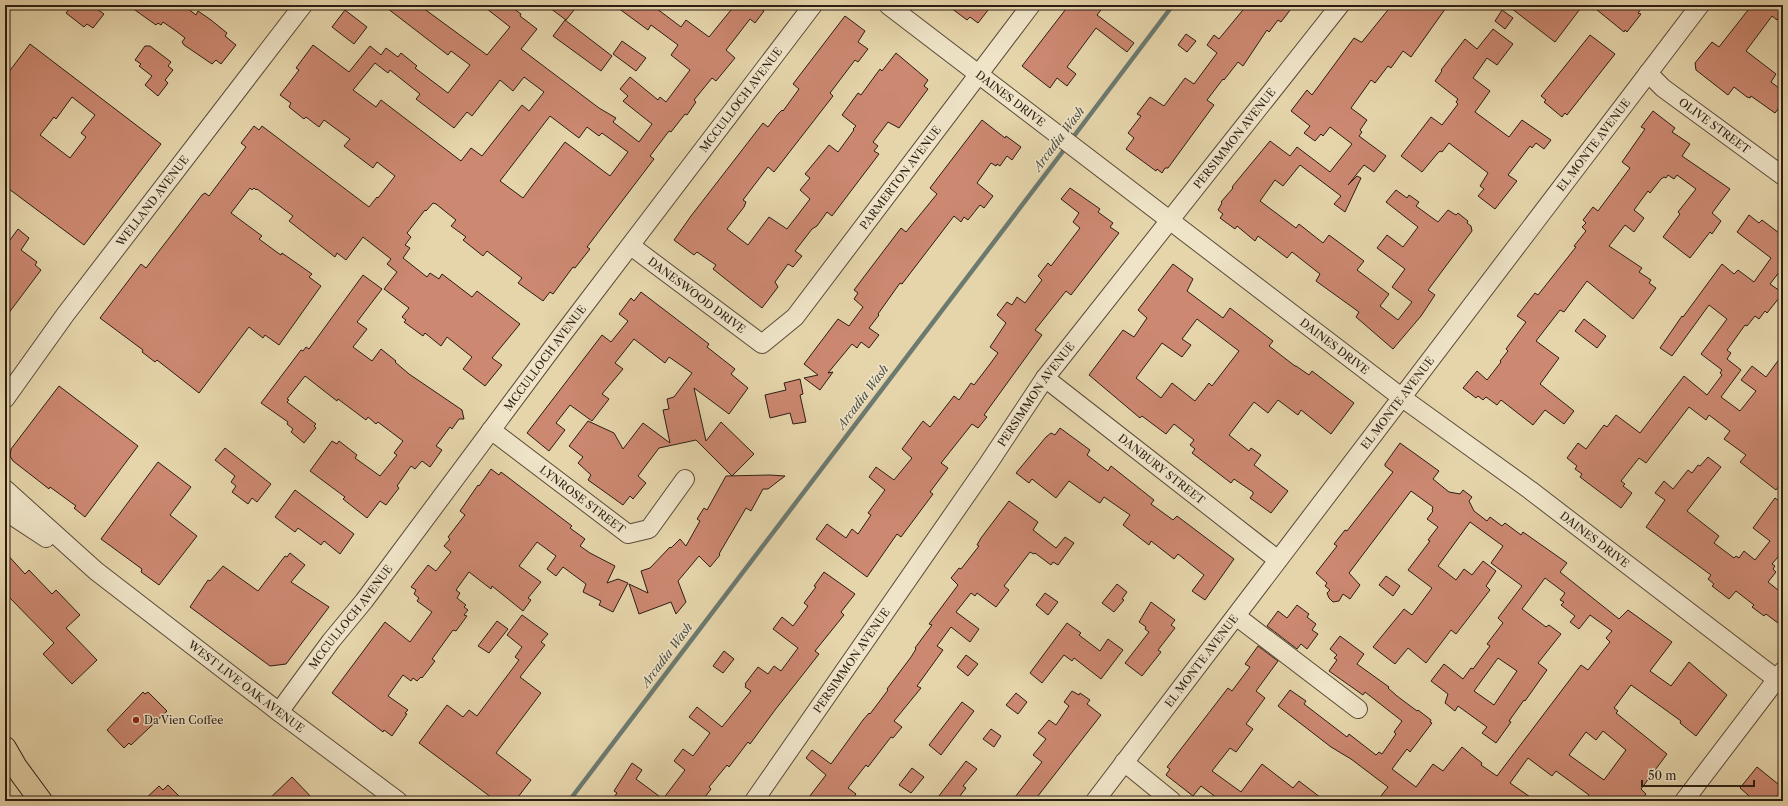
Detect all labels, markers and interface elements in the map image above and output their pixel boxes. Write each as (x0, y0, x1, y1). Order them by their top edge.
street label: MCCULLOCH AVENUE (696, 44, 786, 155)
street label: DAINES DRIVE (973, 68, 1048, 130)
street label: PERSIMMON AVENUE (1190, 85, 1279, 191)
street label: EL MONTE AVENUE (1554, 95, 1634, 194)
street label: OLIVE STREET (1676, 95, 1754, 157)
water label: Arcadia Wash (1028, 104, 1088, 175)
street label: PARMERTON AVENUE (857, 123, 944, 232)
street label: WELLAND AVENUE (113, 152, 192, 250)
street label: DANESWOOD DRIVE (645, 254, 749, 336)
street label: MCCULLOCH AVENUE (501, 302, 589, 414)
street label: DAINES DRIVE (1297, 315, 1372, 377)
street label: PERSIMMON AVENUE (995, 339, 1078, 449)
street label: EL MONTE AVENUE (1358, 353, 1438, 452)
water label: Arcadia Wash (832, 362, 892, 433)
street label: DANBURY STREET (1115, 431, 1208, 508)
street label: LYNROSE STREET (537, 463, 629, 537)
street label: DAINES DRIVE (1557, 508, 1632, 571)
street label: MCCULLOCH AVENUE (306, 562, 396, 672)
street label: PERSIMMON AVENUE (810, 605, 893, 716)
street label: EL MONTE AVENUE (1162, 611, 1241, 710)
water label: Arcadia Wash (636, 620, 696, 691)
street label: WEST LIVE OAK AVENUE (185, 637, 307, 736)
place label: Da Vien Coffee (144, 713, 223, 727)
marker: Da Vien Coffee (131, 715, 141, 725)
scale bar (1642, 762, 1754, 788)
text: 50 m (1648, 768, 1677, 783)

